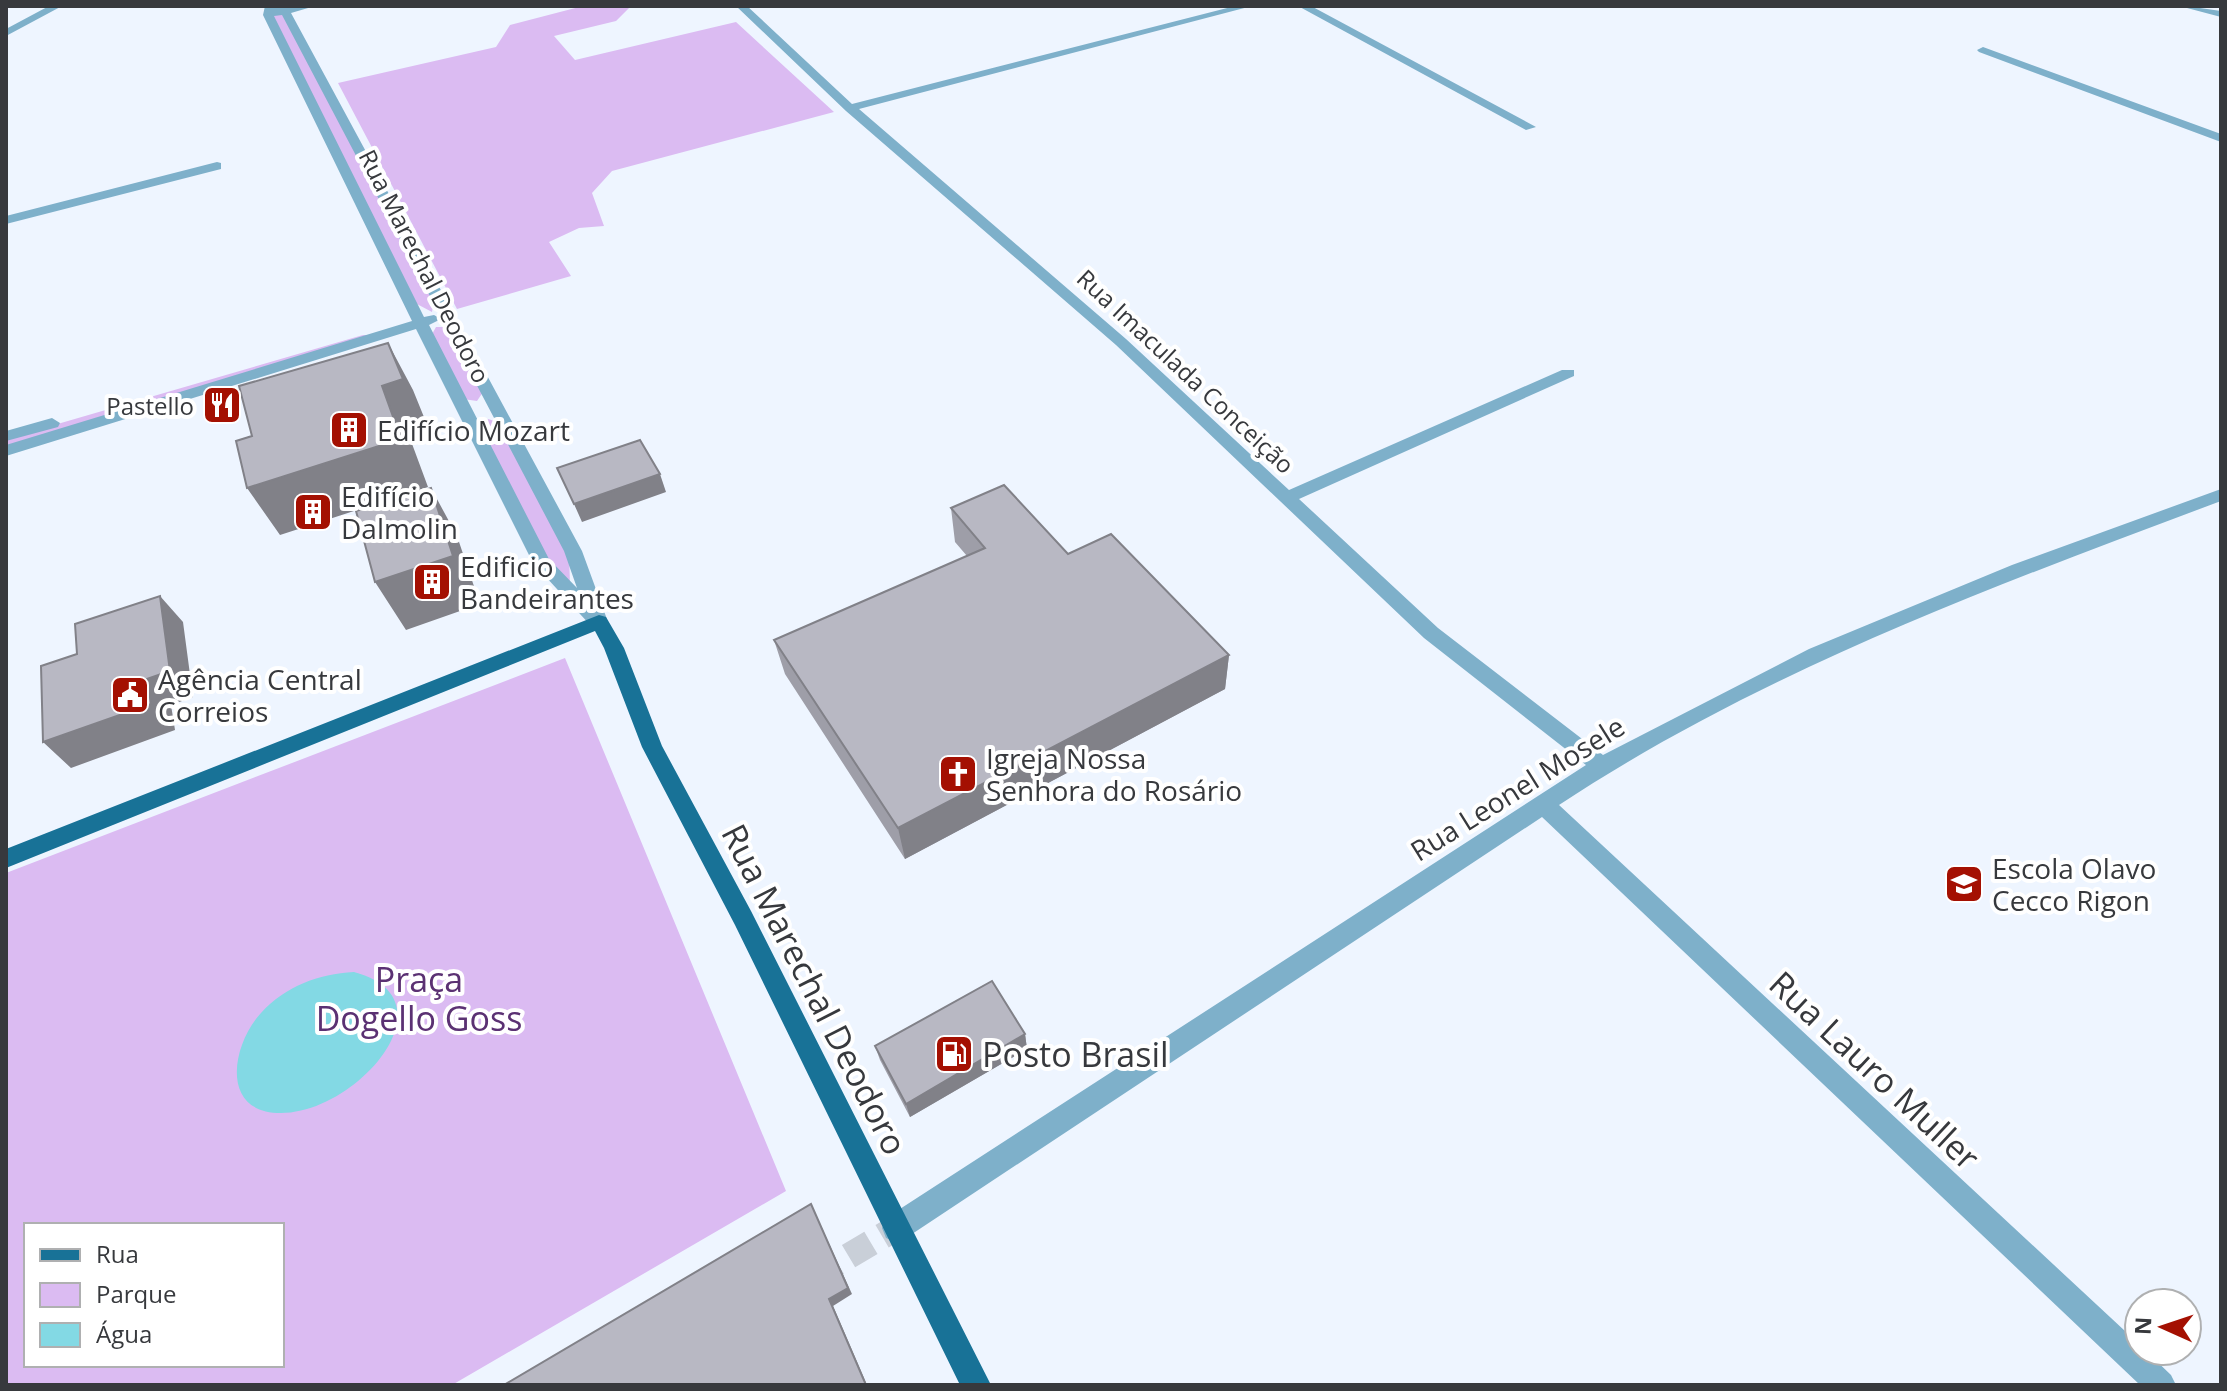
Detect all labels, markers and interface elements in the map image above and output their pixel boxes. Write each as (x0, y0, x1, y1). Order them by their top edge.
street label: Rua Marechal Deodoro (352, 144, 498, 388)
street label: Rua Imaculada Conceição (1070, 261, 1302, 481)
restaurant icon: Pastello (201, 384, 243, 426)
place label: Pastello (106, 389, 194, 422)
building icon: Edifício Mozart (328, 409, 370, 451)
place label: Edifício Mozart (377, 411, 570, 449)
place label: Edifício Dalmolin (341, 477, 458, 547)
building icon: Edifício Dalmolin (292, 491, 334, 533)
place label: Edificio Bandeirantes (460, 547, 634, 617)
building icon: Edificio Bandeirantes (411, 561, 453, 603)
place label: Agência Central Correios (158, 660, 362, 730)
public building icon: Agência Central Correios (109, 674, 151, 716)
street label: Rua Leonel Mosele (1403, 707, 1631, 869)
place label: Igreja Nossa Senhora do Rosário (986, 739, 1242, 809)
church icon: Igreja Nossa Senhora do Rosário (937, 753, 979, 795)
street label: Rua Marechal Deodoro (712, 816, 918, 1162)
place label: Escola Olavo Cecco Rigon (1992, 849, 2156, 919)
school or university icon: Escola Olavo Cecco Rigon (1943, 863, 1985, 905)
park label: Praça Dogello Goss (316, 956, 522, 1041)
street label: Rua Lauro Muller (1760, 960, 1990, 1180)
place label: Posto Brasil (982, 1031, 1169, 1077)
fuel station icon: Posto Brasil (933, 1033, 975, 1075)
legend (24, 1223, 284, 1367)
text: Rua (96, 1237, 139, 1270)
text: Parque (96, 1277, 176, 1310)
north arrow (2123, 1287, 2203, 1367)
text: N (2127, 1316, 2157, 1336)
text: Água (96, 1317, 152, 1350)

